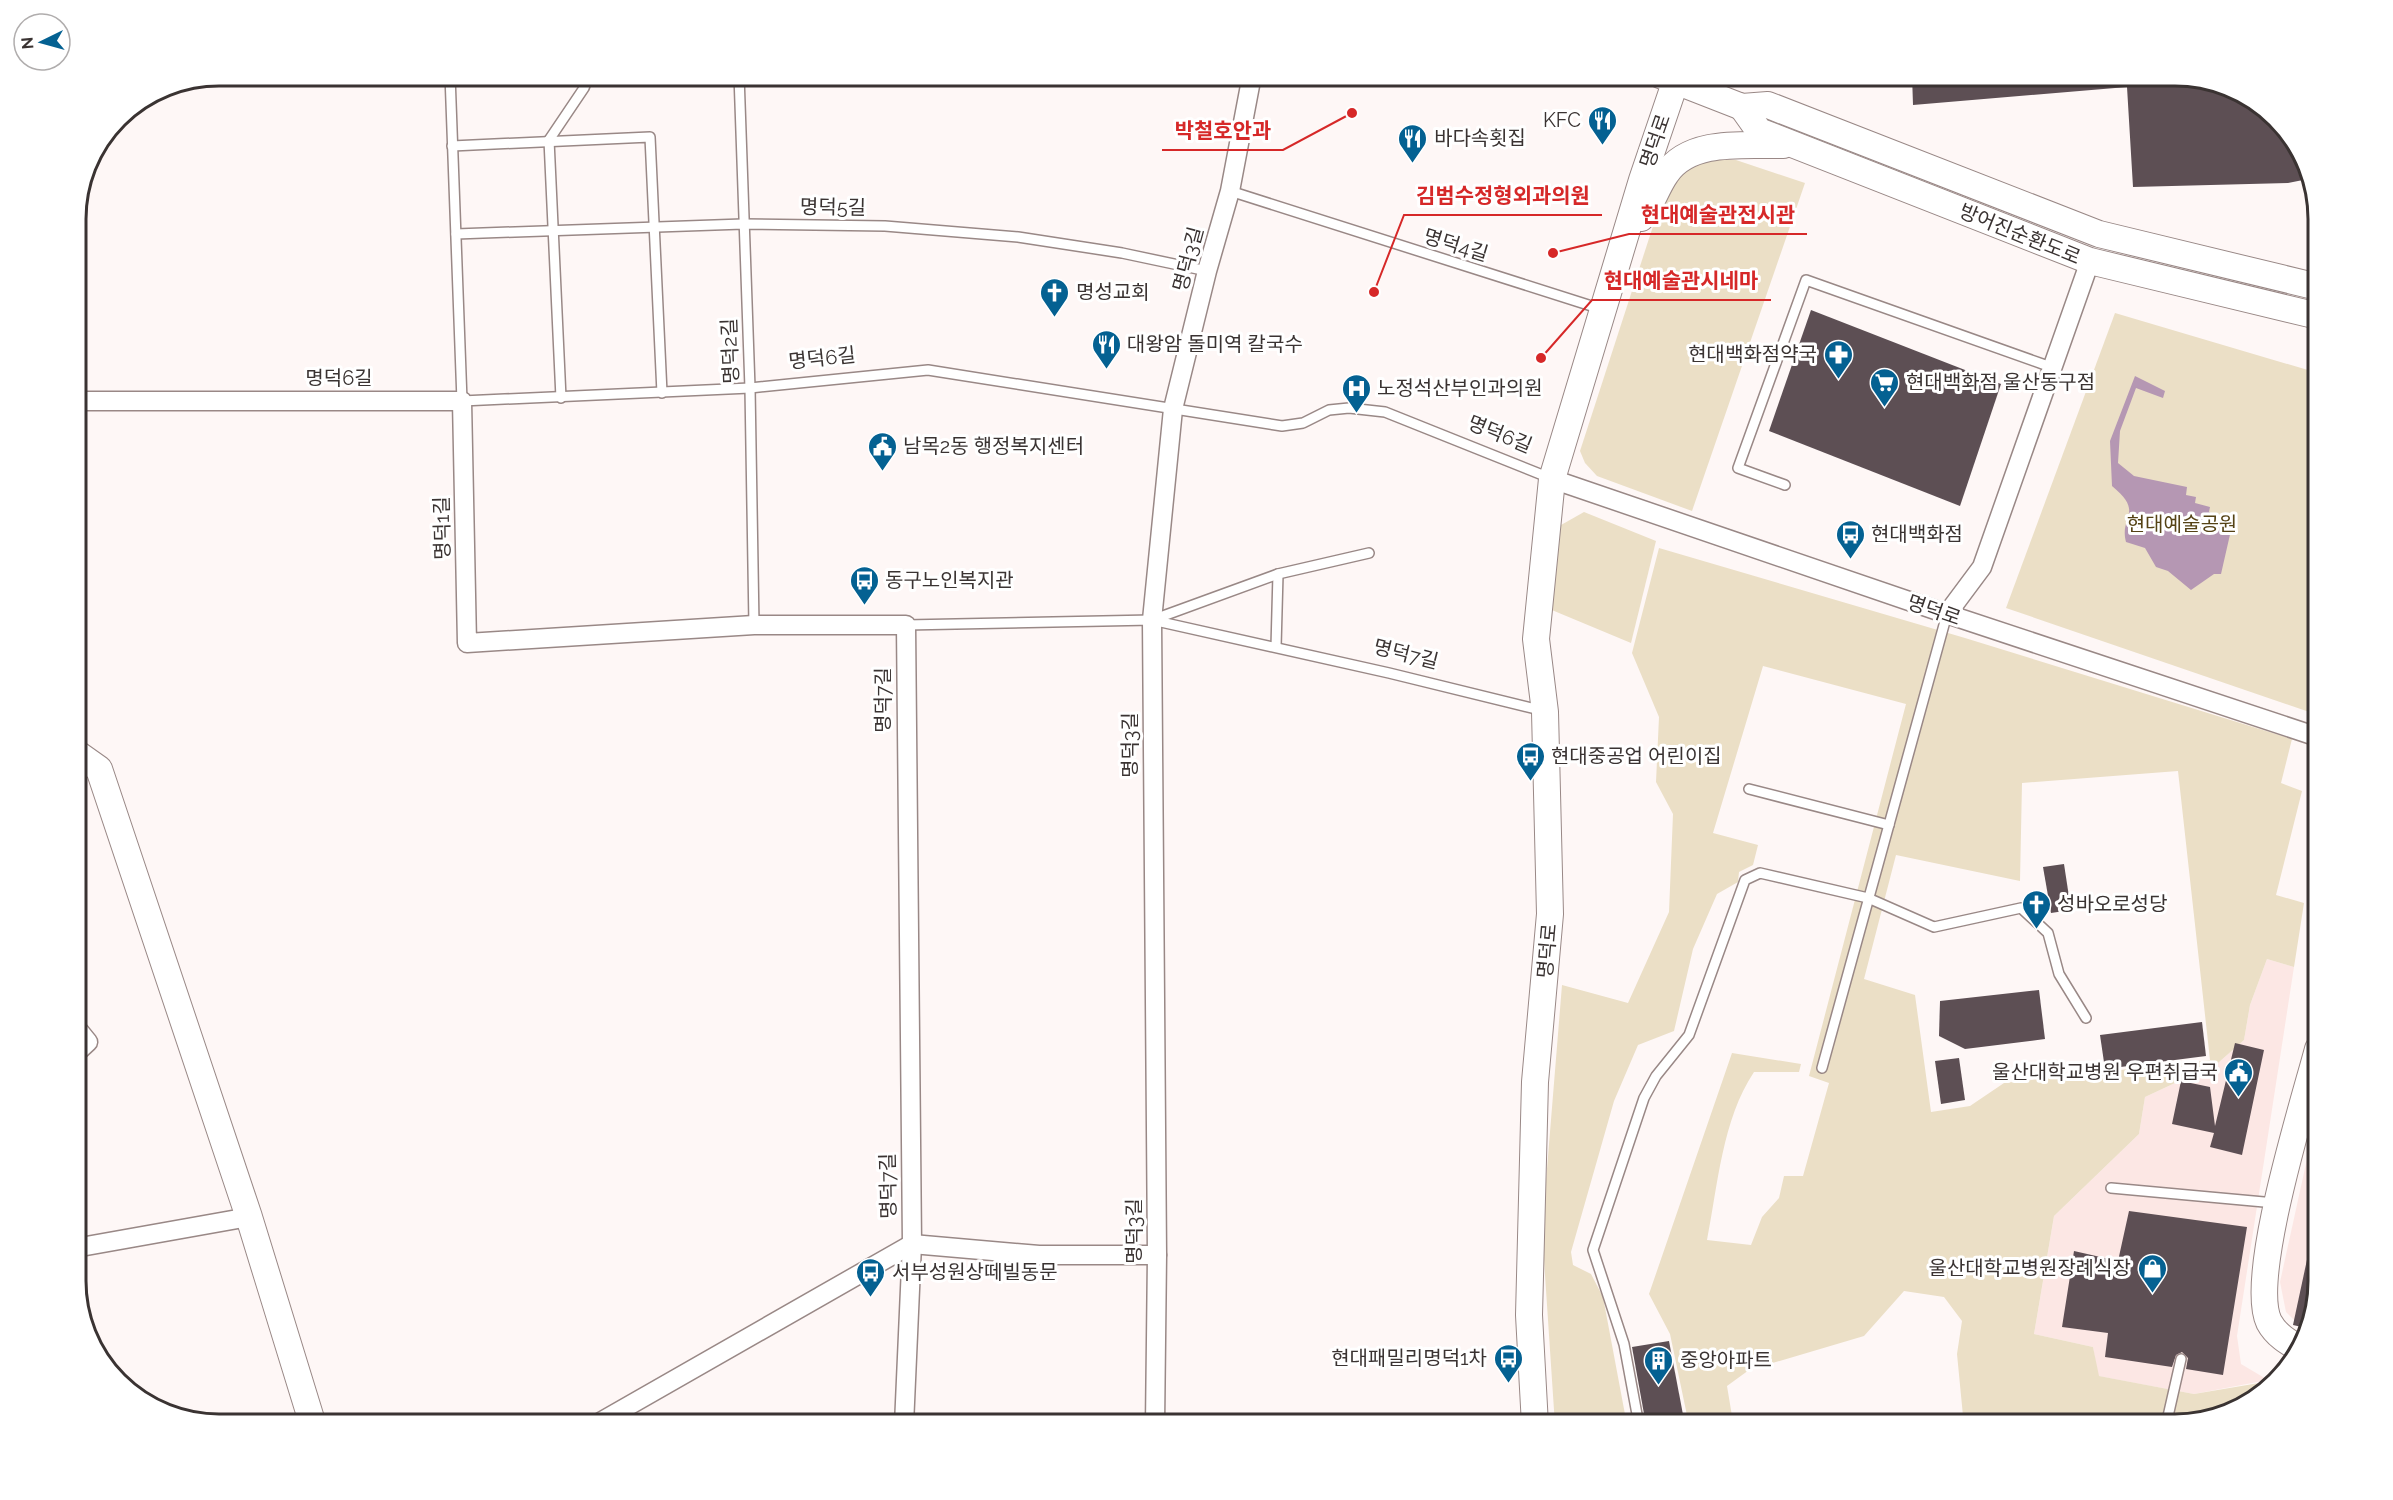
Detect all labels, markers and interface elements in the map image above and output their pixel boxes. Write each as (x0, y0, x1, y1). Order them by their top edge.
north arrow (12, 12, 72, 72)
text: N (18, 36, 38, 50)
restaurant icon: KFC (1586, 104, 1618, 146)
place label: KFC (1543, 108, 1581, 132)
callout: 박철호안과 (1162, 111, 1283, 150)
street label: 명덕로 (1635, 111, 1675, 171)
text: 박철호안과 (1175, 118, 1271, 143)
restaurant icon: 바다속횟집 (1397, 122, 1429, 164)
place label: 바다속횟집 (1434, 126, 1526, 150)
callout: 김범수정형외과의원 (1404, 176, 1602, 215)
text: 김범수정형외과의원 (1416, 183, 1590, 208)
street label: 명덕5길 (800, 194, 866, 220)
callout: 현대예술관전시관 (1629, 195, 1807, 234)
street label: 방어진순환도로 (1956, 199, 2084, 269)
text: 현대예술관전시관 (1641, 202, 1795, 227)
street label: 명덕3길 (1168, 224, 1208, 294)
street label: 명덕4길 (1421, 224, 1491, 266)
callout: 현대예술관시네마 (1592, 261, 1771, 300)
text: 현대예술관시네마 (1604, 268, 1758, 293)
church icon: 명성교회 (1039, 276, 1071, 318)
place label: 명성교회 (1076, 280, 1150, 304)
street label: 명덕2길 (717, 318, 743, 384)
restaurant icon: 대왕암 돌미역 칼국수 (1090, 328, 1122, 370)
place label: 대왕암 돌미역 칼국수 (1127, 332, 1303, 356)
pharmacy icon: 현대백화점약국 (1822, 338, 1854, 380)
place label: 현대백화점약국 (1688, 342, 1817, 366)
street label: 명덕6길 (787, 343, 857, 373)
street label: 명덕6길 (305, 366, 373, 390)
supermarket icon: 현대백화점 울산동구점 (1869, 366, 1901, 408)
place label: 현대백화점 울산동구점 (1906, 370, 2095, 394)
hospital icon: 노정석산부인과의원 (1340, 372, 1372, 414)
place label: 노정석산부인과의원 (1377, 376, 1543, 400)
street label: 명덕6길 (1464, 410, 1536, 458)
public building icon: 남목2동 행정복지센터 (866, 430, 898, 472)
place label: 남목2동 행정복지센터 (903, 434, 1084, 458)
street label: 명덕1길 (429, 496, 455, 560)
park label: 현대예술공원 (2127, 512, 2237, 536)
bus stop icon: 현대백화점 (1834, 518, 1866, 560)
place label: 현대백화점 (1871, 522, 1963, 546)
bus stop icon: 동구노인복지관 (848, 564, 880, 606)
place label: 동구노인복지관 (885, 568, 1014, 592)
street label: 명덕로 (1904, 590, 1964, 630)
street label: 명덕7길 (1371, 634, 1441, 674)
street label: 명덕7길 (871, 667, 895, 733)
street label: 명덕3길 (1118, 712, 1142, 778)
bus stop icon: 현대중공업 어린이집 (1514, 740, 1546, 782)
place label: 현대중공업 어린이집 (1551, 744, 1722, 768)
church icon: 성바오로성당 (2020, 888, 2052, 930)
place label: 성바오로성당 (2057, 892, 2167, 916)
street label: 명덕로 (1533, 922, 1561, 980)
public building icon: 울산대학교병원 우편취급국 (2223, 1056, 2255, 1098)
place label: 울산대학교병원 우편취급국 (1992, 1060, 2218, 1084)
street label: 명덕7길 (875, 1153, 901, 1219)
street label: 명덕3길 (1122, 1198, 1146, 1264)
shop icon: 울산대학교병원장례식장 (2136, 1252, 2168, 1294)
bus stop icon: 서부성원상떼빌동문 (855, 1256, 887, 1298)
place label: 울산대학교병원장례식장 (1929, 1256, 2131, 1280)
place label: 서부성원상떼빌동문 (892, 1260, 1058, 1284)
bus stop icon: 현대패밀리명덕1차 (1492, 1342, 1524, 1384)
building icon: 중앙아파트 (1643, 1344, 1675, 1386)
place label: 현대패밀리명덕1차 (1331, 1346, 1487, 1370)
place label: 중앙아파트 (1680, 1348, 1772, 1372)

